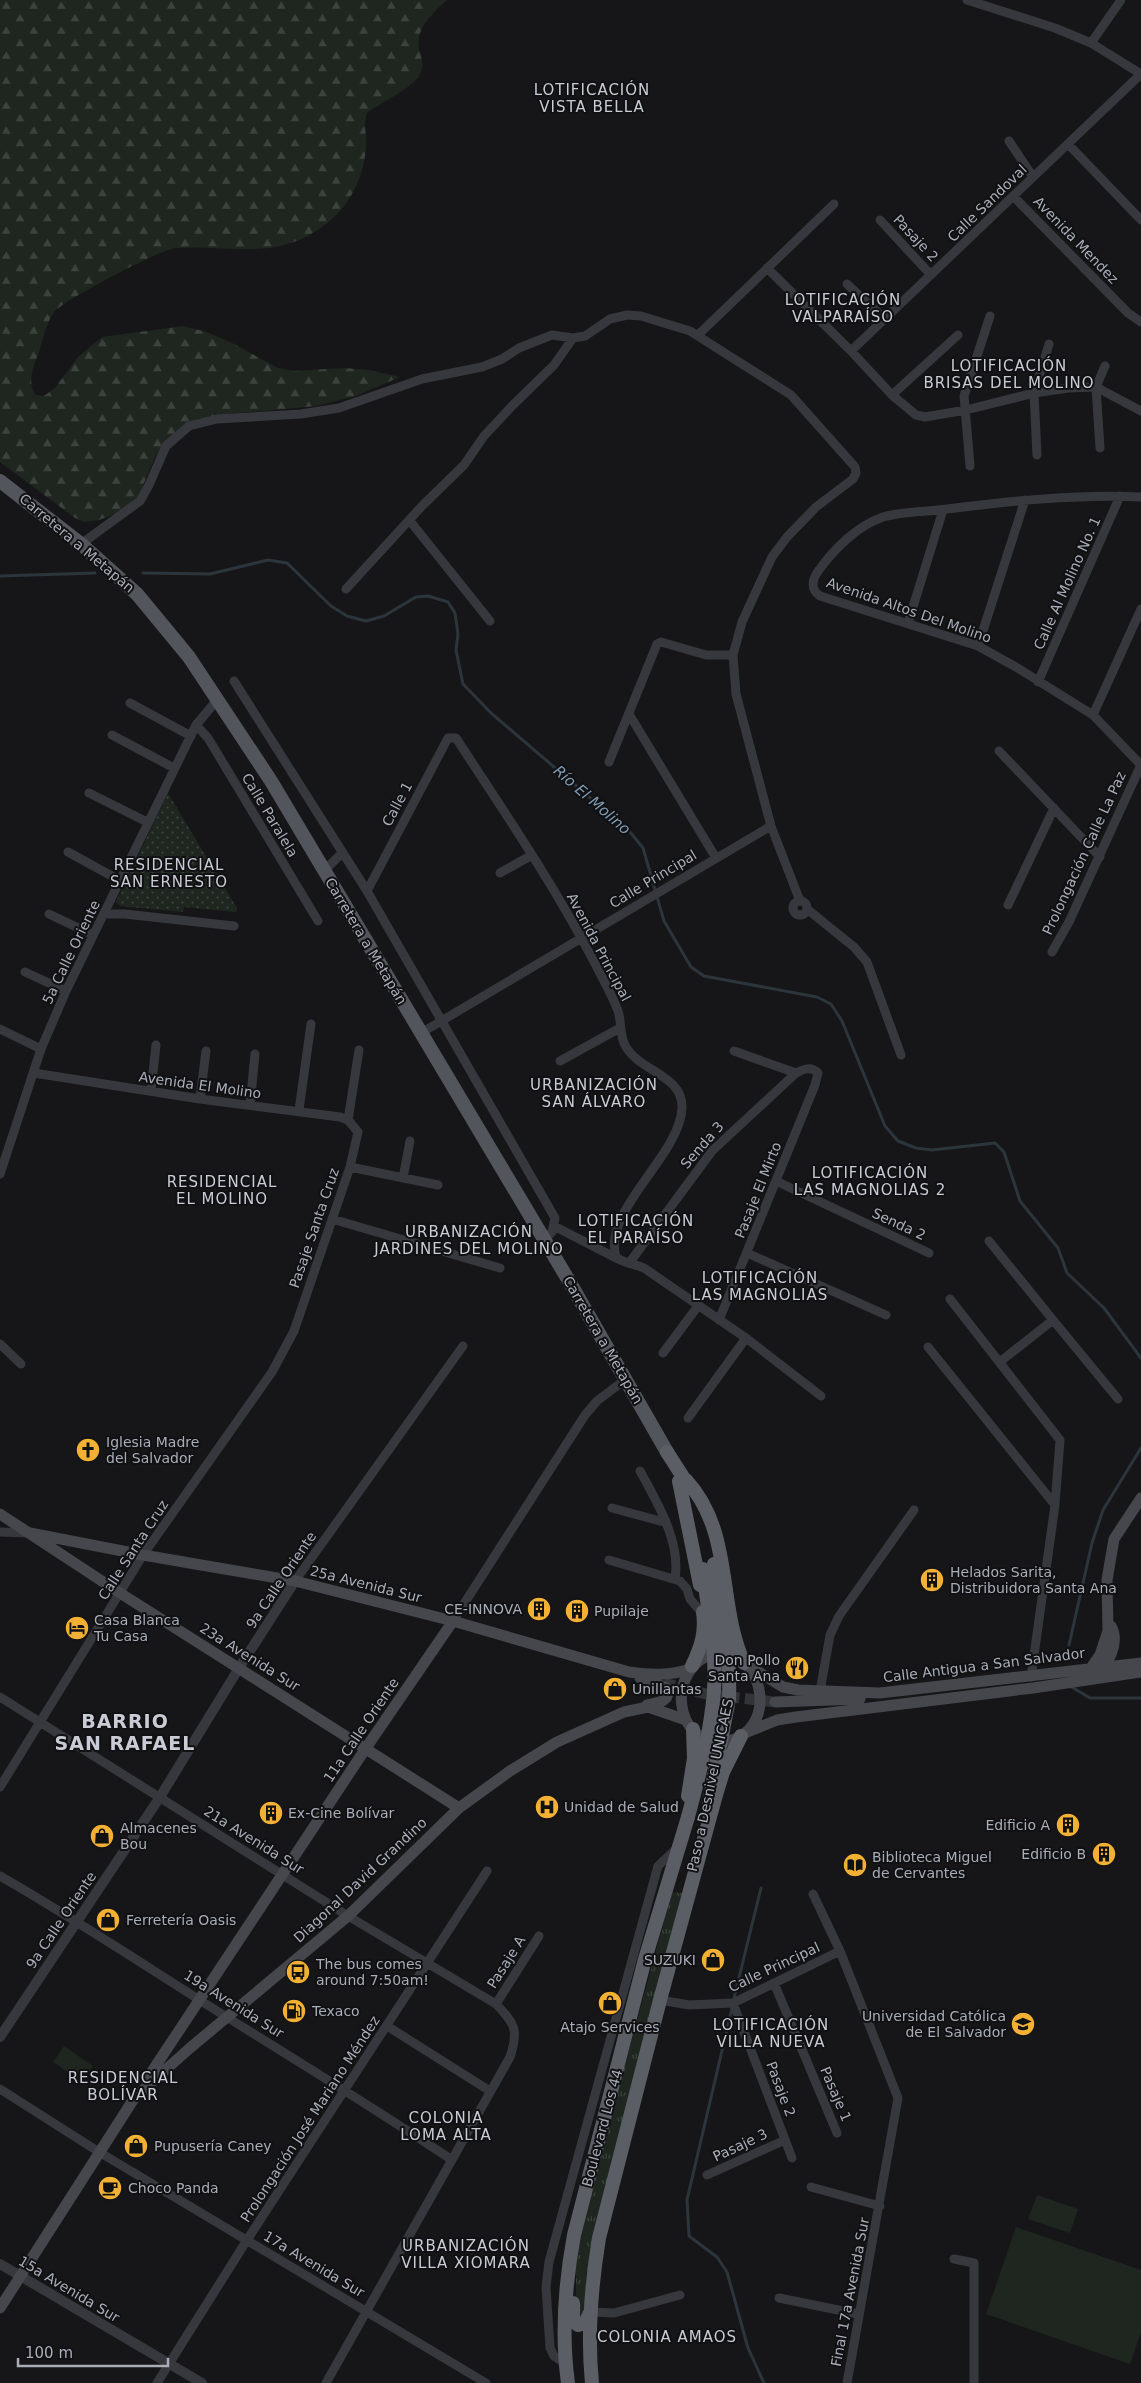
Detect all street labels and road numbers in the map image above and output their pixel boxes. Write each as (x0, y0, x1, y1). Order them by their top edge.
street label: Calle Sandoval (944, 161, 1030, 245)
street label: Avenida Mendez (1030, 193, 1122, 287)
street label: Pasaje 2 (890, 211, 942, 265)
street label: Carretera a Metapán (16, 490, 138, 596)
street label: Calle Al Molino No. 1 (1030, 514, 1104, 652)
street label: Avenida Altos Del Molino (825, 574, 993, 646)
street label: Prolongación Calle La Paz (1039, 769, 1129, 937)
street label: Calle Paralela (239, 770, 301, 860)
street label: Calle 1 (379, 779, 415, 829)
street label: Calle Principal (607, 847, 699, 911)
street label: Carretera a Metapán (322, 875, 410, 1007)
street label: Avenida Principal (564, 890, 634, 1004)
street label: 5a Calle Oriente (39, 898, 103, 1006)
street label: Avenida El Molino (138, 1068, 262, 1102)
street label: Senda 3 (677, 1118, 727, 1172)
street label: Pasaje El Mirto (731, 1140, 785, 1240)
street label: Pasaje Santa Cruz (286, 1166, 342, 1290)
street label: Senda 2 (870, 1205, 928, 1243)
street label: Carretera a Metapán (560, 1273, 646, 1407)
street label: Calle Santa Cruz (95, 1497, 171, 1603)
street label: 9a Calle Oriente (243, 1529, 319, 1631)
street label: 25a Avenida Sur (308, 1562, 424, 1606)
street label: 23a Avenida Sur (197, 1620, 303, 1694)
street label: Calle Antigua a San Salvador (882, 1645, 1086, 1685)
street label: 11a Calle Oriente (320, 1675, 402, 1785)
street label: Paso a Desnivel UNICAES (684, 1697, 736, 1873)
street label: 21a Avenida Sur (201, 1803, 307, 1877)
street label: Diagonal David Grandino (290, 1814, 430, 1946)
street label: 9a Calle Oriente (23, 1869, 99, 1971)
street label: Pasaje A (484, 1932, 529, 1991)
street label: Calle Principal (726, 1939, 822, 1995)
street label: 19a Avenida Sur (181, 1967, 287, 2041)
street label: Prolongación José Mariano Méndez (237, 2013, 383, 2225)
street label: Pasaje 2 (763, 2059, 799, 2119)
street label: Pasaje 1 (817, 2064, 855, 2124)
street label: Boulevard Los 44 (579, 2067, 625, 2188)
street label: Pasaje 3 (710, 2125, 770, 2165)
street label: Final 17a Avenida Sur (828, 2216, 872, 2368)
street label: 17a Avenida Sur (261, 2228, 367, 2301)
street label: 15a Avenida Sur (16, 2253, 122, 2326)

